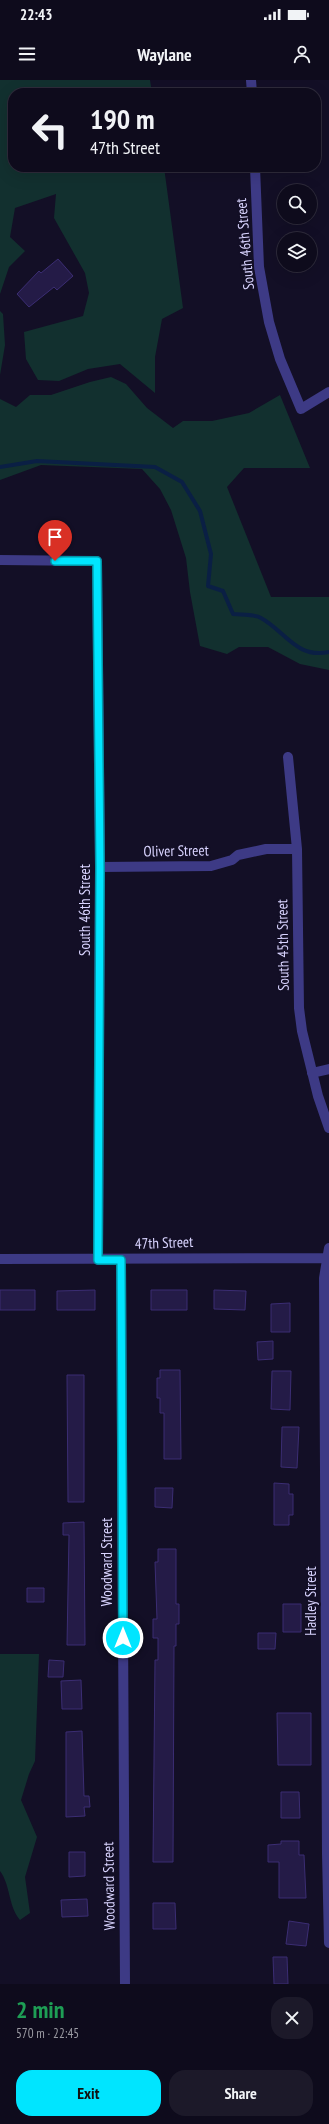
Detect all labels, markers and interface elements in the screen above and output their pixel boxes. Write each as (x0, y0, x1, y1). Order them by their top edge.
text: 22:43 (20, 5, 52, 24)
icon: menu (16, 43, 38, 65)
text: Waylane (137, 43, 192, 66)
icon: person (291, 43, 313, 65)
text: 190 m (90, 100, 154, 137)
icon: left (24, 104, 76, 156)
text: 47th Street (90, 136, 160, 159)
map controls (277, 184, 317, 272)
button: search (277, 184, 317, 224)
street label: South 46th Street (231, 197, 258, 291)
button: layers (277, 232, 317, 272)
pin (38, 520, 72, 561)
icon: arrive (44, 526, 66, 548)
street label: Oliver Street (143, 840, 209, 861)
street label: South 46th Street (75, 864, 94, 956)
street label: South 45th Street (272, 899, 293, 991)
street label: 47th Street (134, 1232, 193, 1253)
street label: Woodward Street (97, 1518, 116, 1606)
street label: Hadley Street (301, 1566, 320, 1636)
position arrow (102, 1617, 144, 1659)
street label: Woodward Street (98, 1842, 119, 1931)
text: 2 min (16, 1994, 64, 2025)
button: close (271, 1997, 313, 2039)
text: 570 m · 22:45 (16, 2025, 79, 2042)
button: Exit (16, 2070, 161, 2116)
button: Share (169, 2070, 313, 2116)

